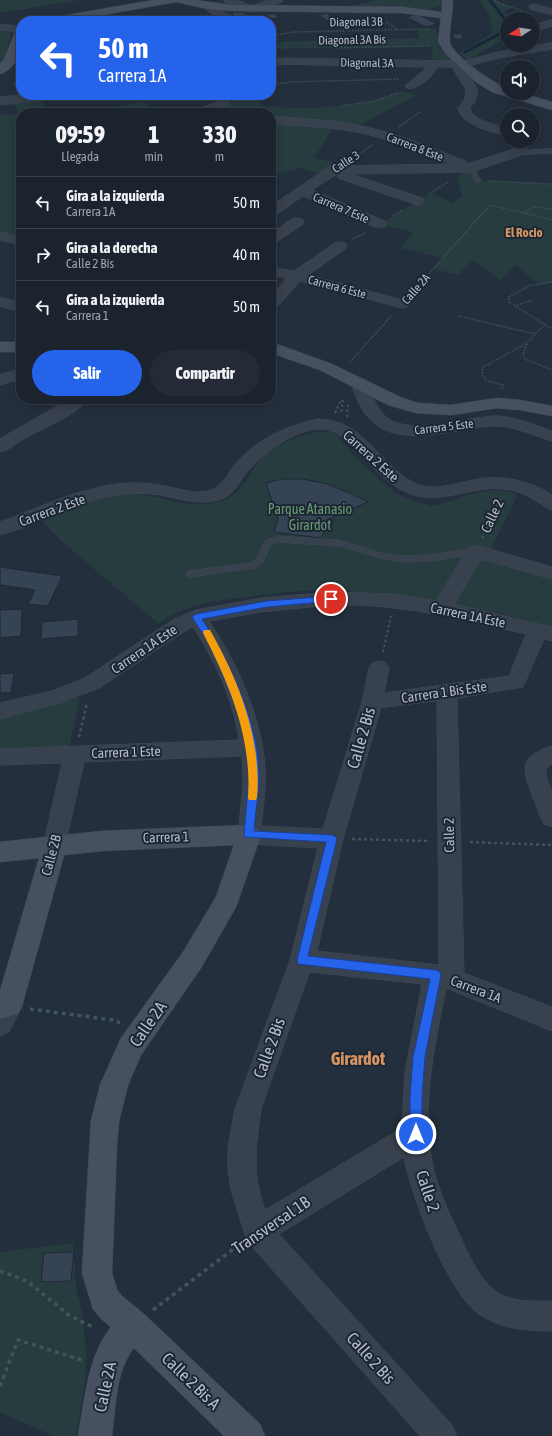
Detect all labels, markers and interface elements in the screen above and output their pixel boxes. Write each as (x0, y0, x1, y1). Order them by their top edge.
north arrow (500, 12, 540, 52)
map controls (500, 12, 540, 148)
street label: Diagonal 3B (329, 15, 383, 29)
icon: left (32, 32, 84, 84)
text: 50 m (98, 32, 148, 64)
street label: Diagonal 3A Bis (318, 32, 386, 48)
street label: Diagonal 3A (340, 56, 394, 70)
button: sound (500, 60, 540, 100)
text: Carrera 1A (98, 65, 166, 86)
button: search (500, 108, 540, 148)
text: 09:59 (56, 121, 105, 148)
text: 1 (148, 121, 159, 148)
text: 330 (203, 121, 236, 148)
street label: Carrera 8 Este (385, 130, 445, 164)
street label: Calle 3 (330, 148, 362, 176)
text: Llegada (61, 149, 99, 164)
text: min (144, 149, 163, 164)
text: m (215, 149, 224, 164)
text: Gira a la izquierda (66, 187, 164, 204)
street label: Carrera 7 Este (311, 190, 371, 226)
icon: left (32, 192, 54, 214)
text: 50 m (233, 194, 260, 211)
text: Carrera 1A (66, 204, 115, 219)
district label: El Rocio (505, 225, 543, 240)
text: Gira a la derecha (66, 239, 157, 256)
icon: right (32, 244, 54, 266)
text: 40 m (233, 246, 260, 263)
text: Calle 2 Bis (66, 256, 114, 271)
street label: Calle 2A (399, 271, 433, 307)
street label: Carrera 6 Este (306, 273, 368, 301)
text: Gira a la izquierda (66, 291, 164, 308)
icon: left (32, 296, 54, 318)
text: 50 m (233, 298, 260, 315)
text: Carrera 1 (66, 308, 109, 323)
button: Salir (32, 350, 142, 396)
button: Compartir (150, 350, 260, 396)
street label: Carrera 5 Este (414, 416, 474, 438)
street label: Carrera 2 Este (340, 427, 402, 485)
street label: Carrera 2 Este (17, 491, 87, 529)
street label: Calle 2 (477, 497, 507, 535)
park label: Parque Atanasio Girardot (268, 501, 352, 533)
pin (314, 582, 348, 616)
icon: arrive (320, 588, 342, 610)
street label: Carrera 1A Este (429, 599, 507, 631)
street label: Carrera 1A Este (108, 621, 180, 677)
street label: Carrera 1 Bis Este (400, 678, 488, 706)
street label: Calle 2 Bis (343, 705, 379, 771)
street label: Carrera 1 Este (91, 743, 161, 761)
street label: Calle 2 (441, 817, 457, 853)
street label: Carrera 1 (143, 828, 189, 846)
street label: Calle 2B (38, 833, 64, 877)
street label: Carrera 1A (448, 972, 504, 1006)
street label: Calle 2A (125, 997, 171, 1051)
street label: Calle 2 Bis (249, 1015, 289, 1081)
district label: Girardot (331, 1048, 386, 1069)
position arrow (395, 1113, 437, 1155)
street label: Calle 2 (412, 1168, 444, 1214)
street label: Transversal 1B (228, 1192, 314, 1258)
street label: Calle 2 Bis (343, 1328, 399, 1388)
street label: Calle 2 Bis A (158, 1348, 225, 1414)
street label: Calle 2A (90, 1359, 120, 1414)

